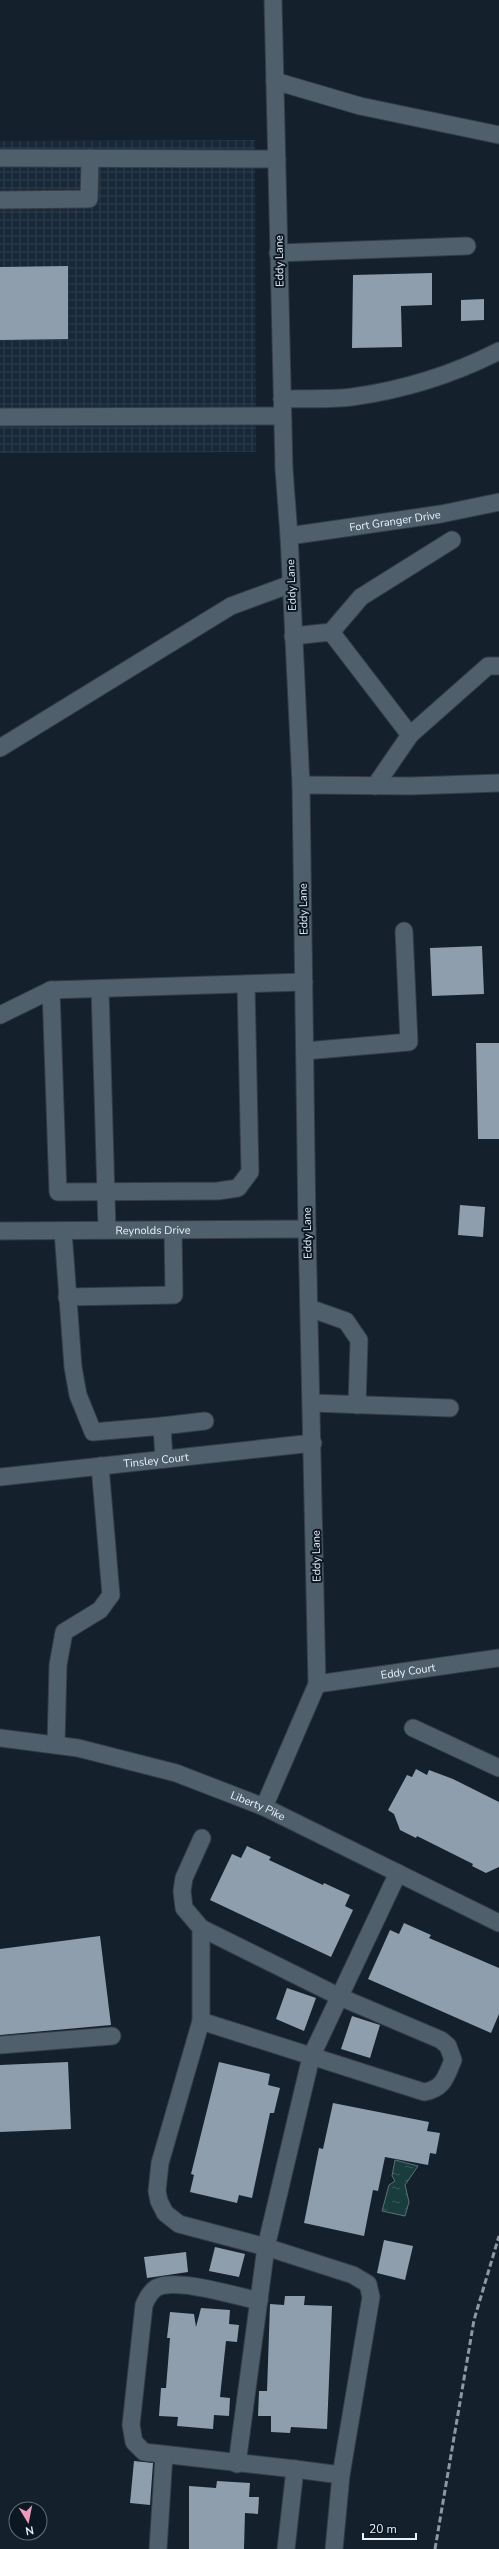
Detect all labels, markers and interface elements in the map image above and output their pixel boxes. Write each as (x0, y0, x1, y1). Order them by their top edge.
street label: Eddy Lane (272, 235, 287, 287)
street label: Fort Granger Drive (348, 507, 442, 535)
street label: Eddy Lane (283, 559, 300, 611)
street label: Eddy Lane (296, 883, 311, 935)
street label: Eddy Lane (300, 1207, 315, 1259)
street label: Reynolds Drive (115, 1223, 191, 1238)
street label: Tinsley Court (123, 1450, 190, 1472)
street label: Eddy Lane (309, 1530, 324, 1582)
street label: Eddy Court (380, 1660, 437, 1683)
street label: Liberty Pike (228, 1788, 288, 1824)
north arrow (8, 2501, 48, 2541)
scale bar (363, 2515, 416, 2541)
text: 20 m (369, 2521, 397, 2537)
text: N (24, 2522, 35, 2538)

